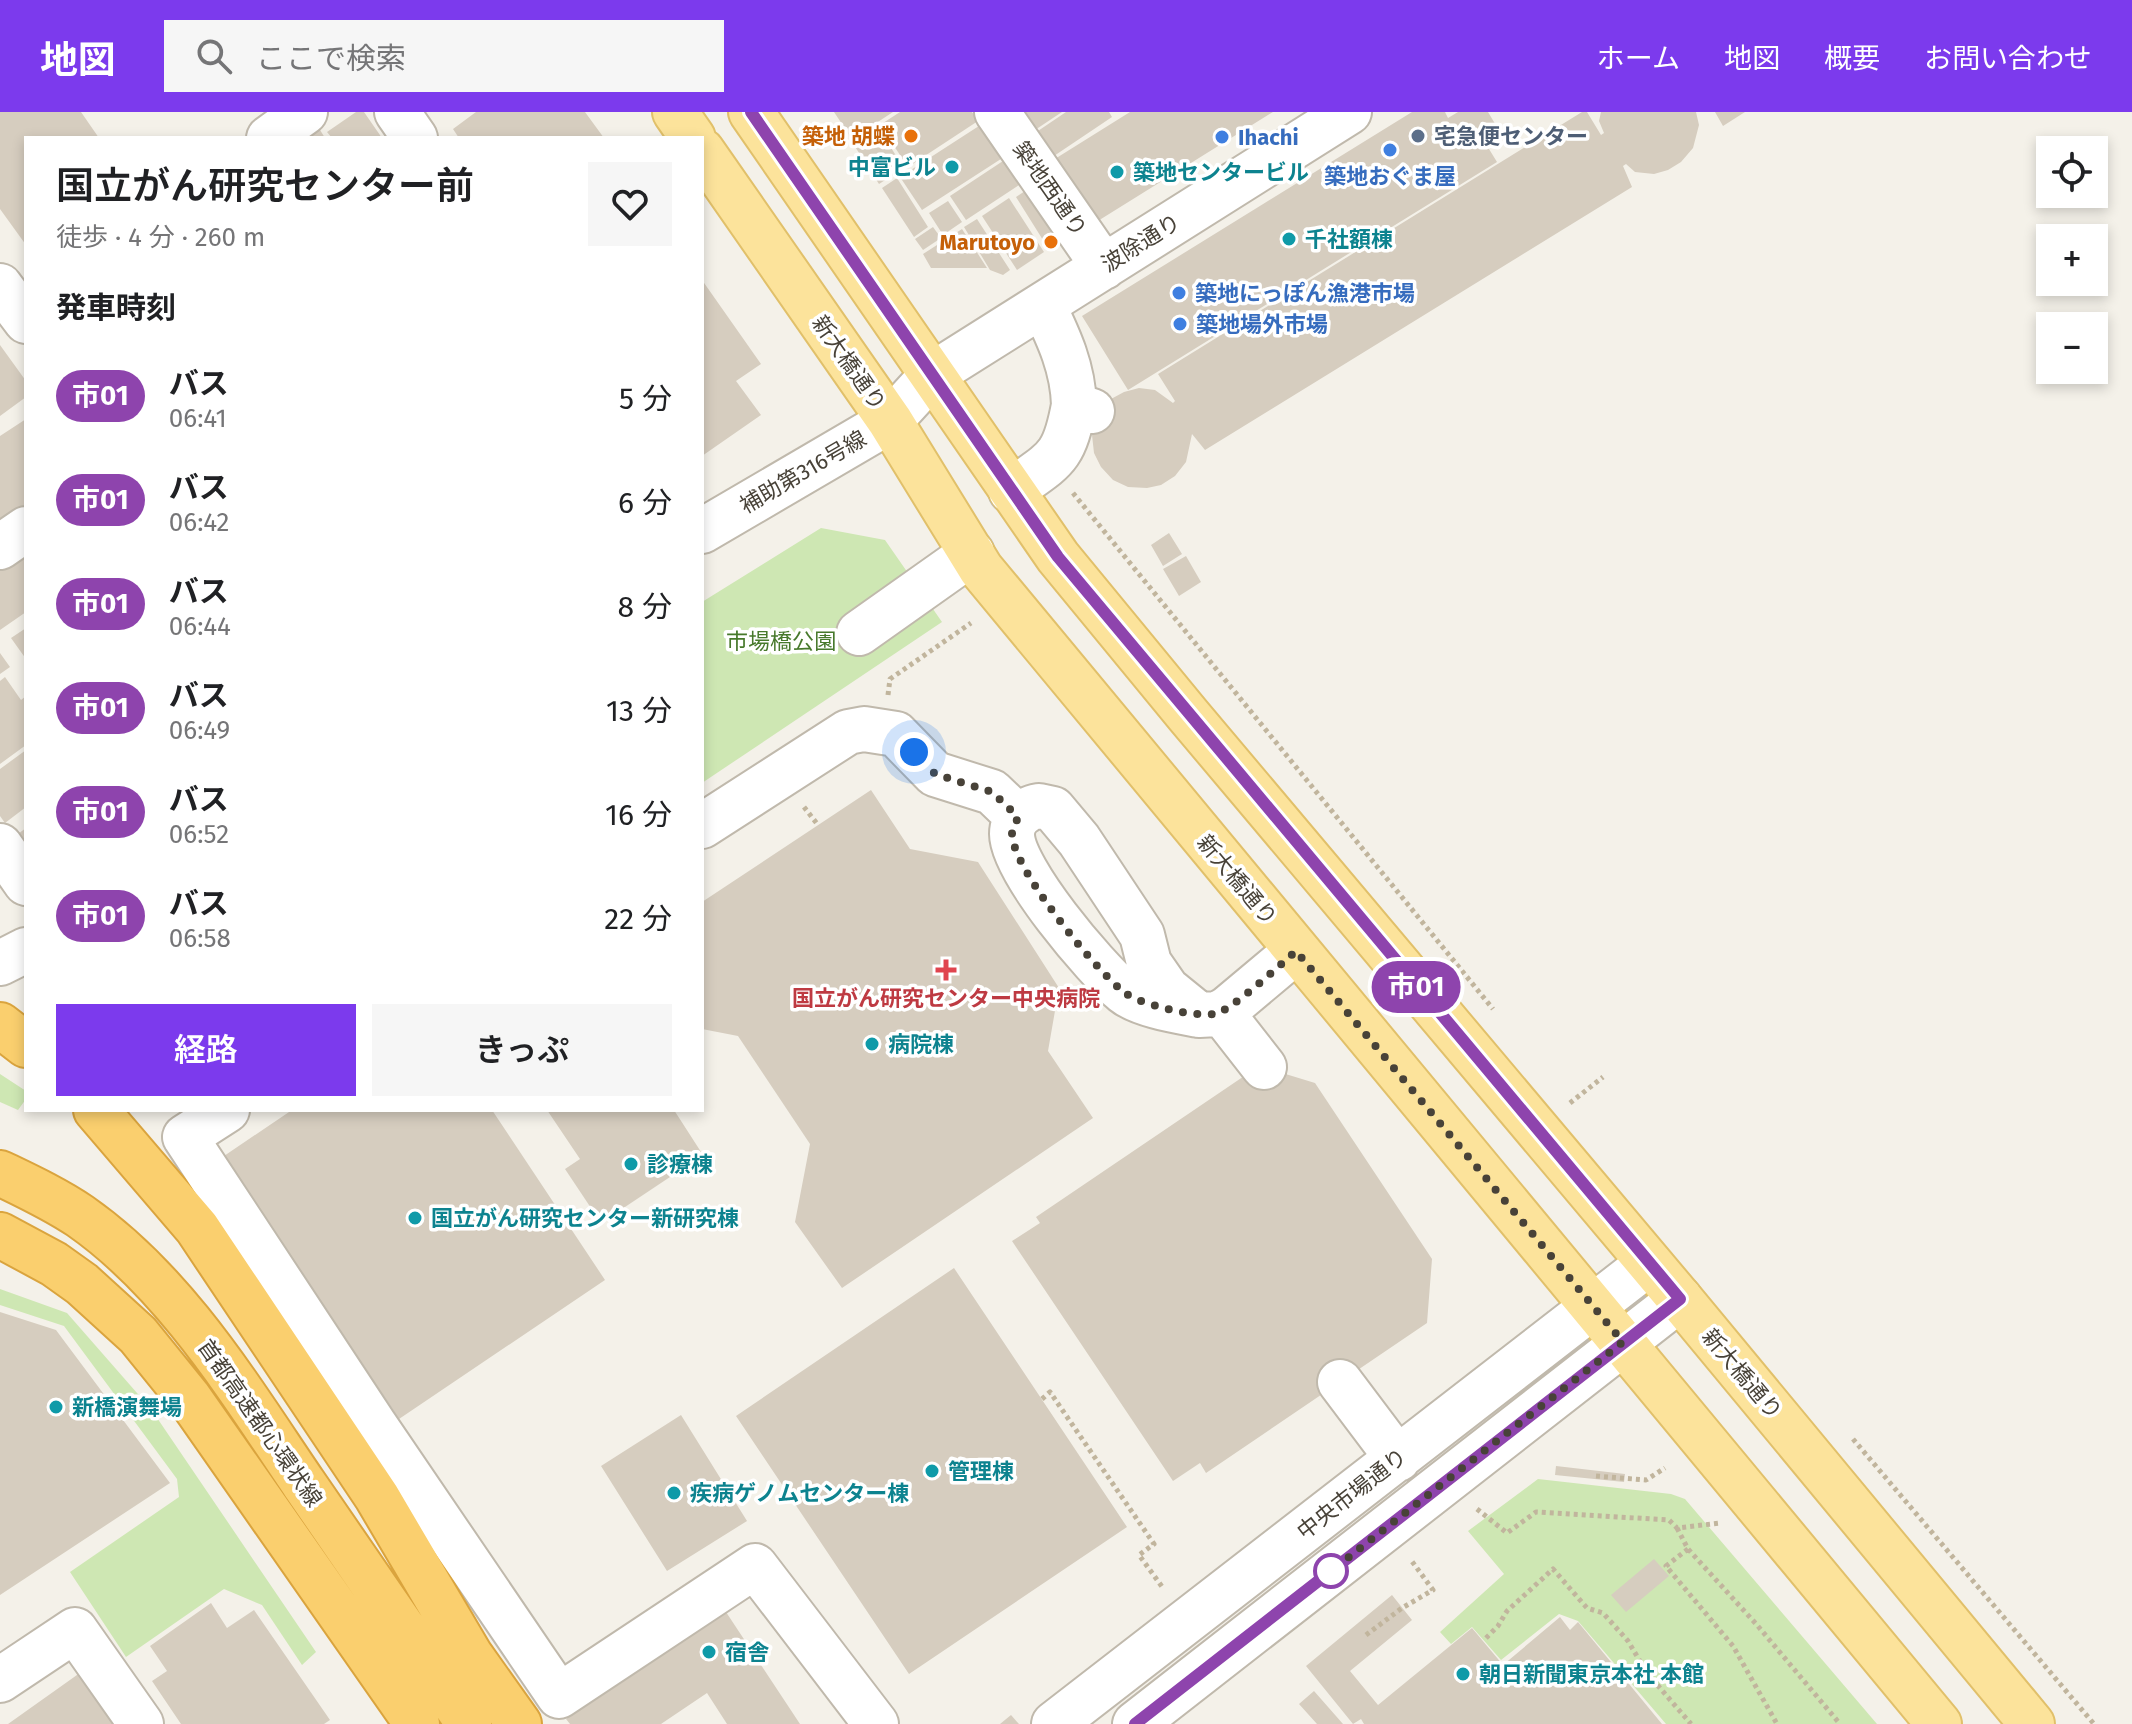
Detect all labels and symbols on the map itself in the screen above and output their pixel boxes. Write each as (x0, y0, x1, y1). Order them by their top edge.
place label: 築地 胡蝶 (802, 123, 895, 150)
place label: 宅急便センター (1434, 123, 1588, 150)
place label: Ihachi (1238, 124, 1299, 151)
marker: 築地 胡蝶 (902, 127, 920, 145)
marker: 宅急便センター (1409, 127, 1427, 145)
marker: Ihachi (1213, 128, 1231, 146)
street label: 築地西通り (1007, 136, 1093, 242)
marker: 築地おぐま屋 (1381, 141, 1399, 159)
place label: 中富ビル (848, 154, 936, 181)
marker: 中富ビル (943, 158, 961, 176)
place label: 築地センタービル (1133, 159, 1309, 186)
marker: 築地センタービル (1108, 163, 1126, 181)
place label: 築地おぐま屋 (1324, 163, 1456, 190)
street label: 波除通り (1097, 208, 1185, 278)
place label: 千社額棟 (1305, 226, 1393, 253)
place label: Marutoyo (939, 229, 1035, 256)
marker: 千社額棟 (1280, 230, 1298, 248)
marker: Marutoyo (1042, 233, 1060, 251)
place label: 築地にっぽん漁港市場 (1195, 280, 1415, 307)
marker: 築地にっぽん漁港市場 (1170, 284, 1188, 302)
street label: 新大橋通り (806, 310, 892, 416)
place label: 築地場外市場 (1196, 311, 1328, 338)
marker: 築地場外市場 (1171, 315, 1189, 333)
street label: 補助第316号線 (735, 425, 871, 519)
park label: 市場橋公園 (726, 628, 836, 655)
your location (894, 732, 934, 772)
street label: 新大橋通り (1191, 829, 1283, 931)
marker: 国立がん研究センター中央病院 (935, 959, 957, 981)
line badge: 市01 (1370, 961, 1462, 1013)
place label: 国立がん研究センター中央病院 (792, 985, 1100, 1012)
place label: 病院棟 (888, 1031, 954, 1058)
marker: 病院棟 (863, 1035, 881, 1053)
place label: 診療棟 (647, 1151, 713, 1178)
marker: 診療棟 (622, 1155, 640, 1173)
place label: 国立がん研究センター新研究棟 (431, 1205, 739, 1232)
marker: 国立がん研究センター新研究棟 (406, 1209, 424, 1227)
street label: 新大橋通り (1696, 1323, 1788, 1425)
street label: 首都高速都心環状線 (192, 1334, 328, 1512)
place label: 新橋演舞場 (72, 1394, 182, 1421)
marker: 新橋演舞場 (47, 1398, 65, 1416)
street label: 中央市場通り (1292, 1443, 1412, 1545)
place label: 管理棟 (948, 1458, 1014, 1485)
marker: 管理棟 (923, 1462, 941, 1480)
place label: 疾病ゲノムセンター棟 (690, 1480, 909, 1507)
marker: 疾病ゲノムセンター棟 (665, 1484, 683, 1502)
unlabelled marker (1314, 1554, 1348, 1588)
place label: 宿舎 (725, 1639, 769, 1666)
marker: 宿舎 (700, 1643, 718, 1661)
place label: 朝日新聞東京本社 本館 (1479, 1661, 1704, 1688)
marker: 朝日新聞東京本社 本館 (1454, 1665, 1472, 1683)

